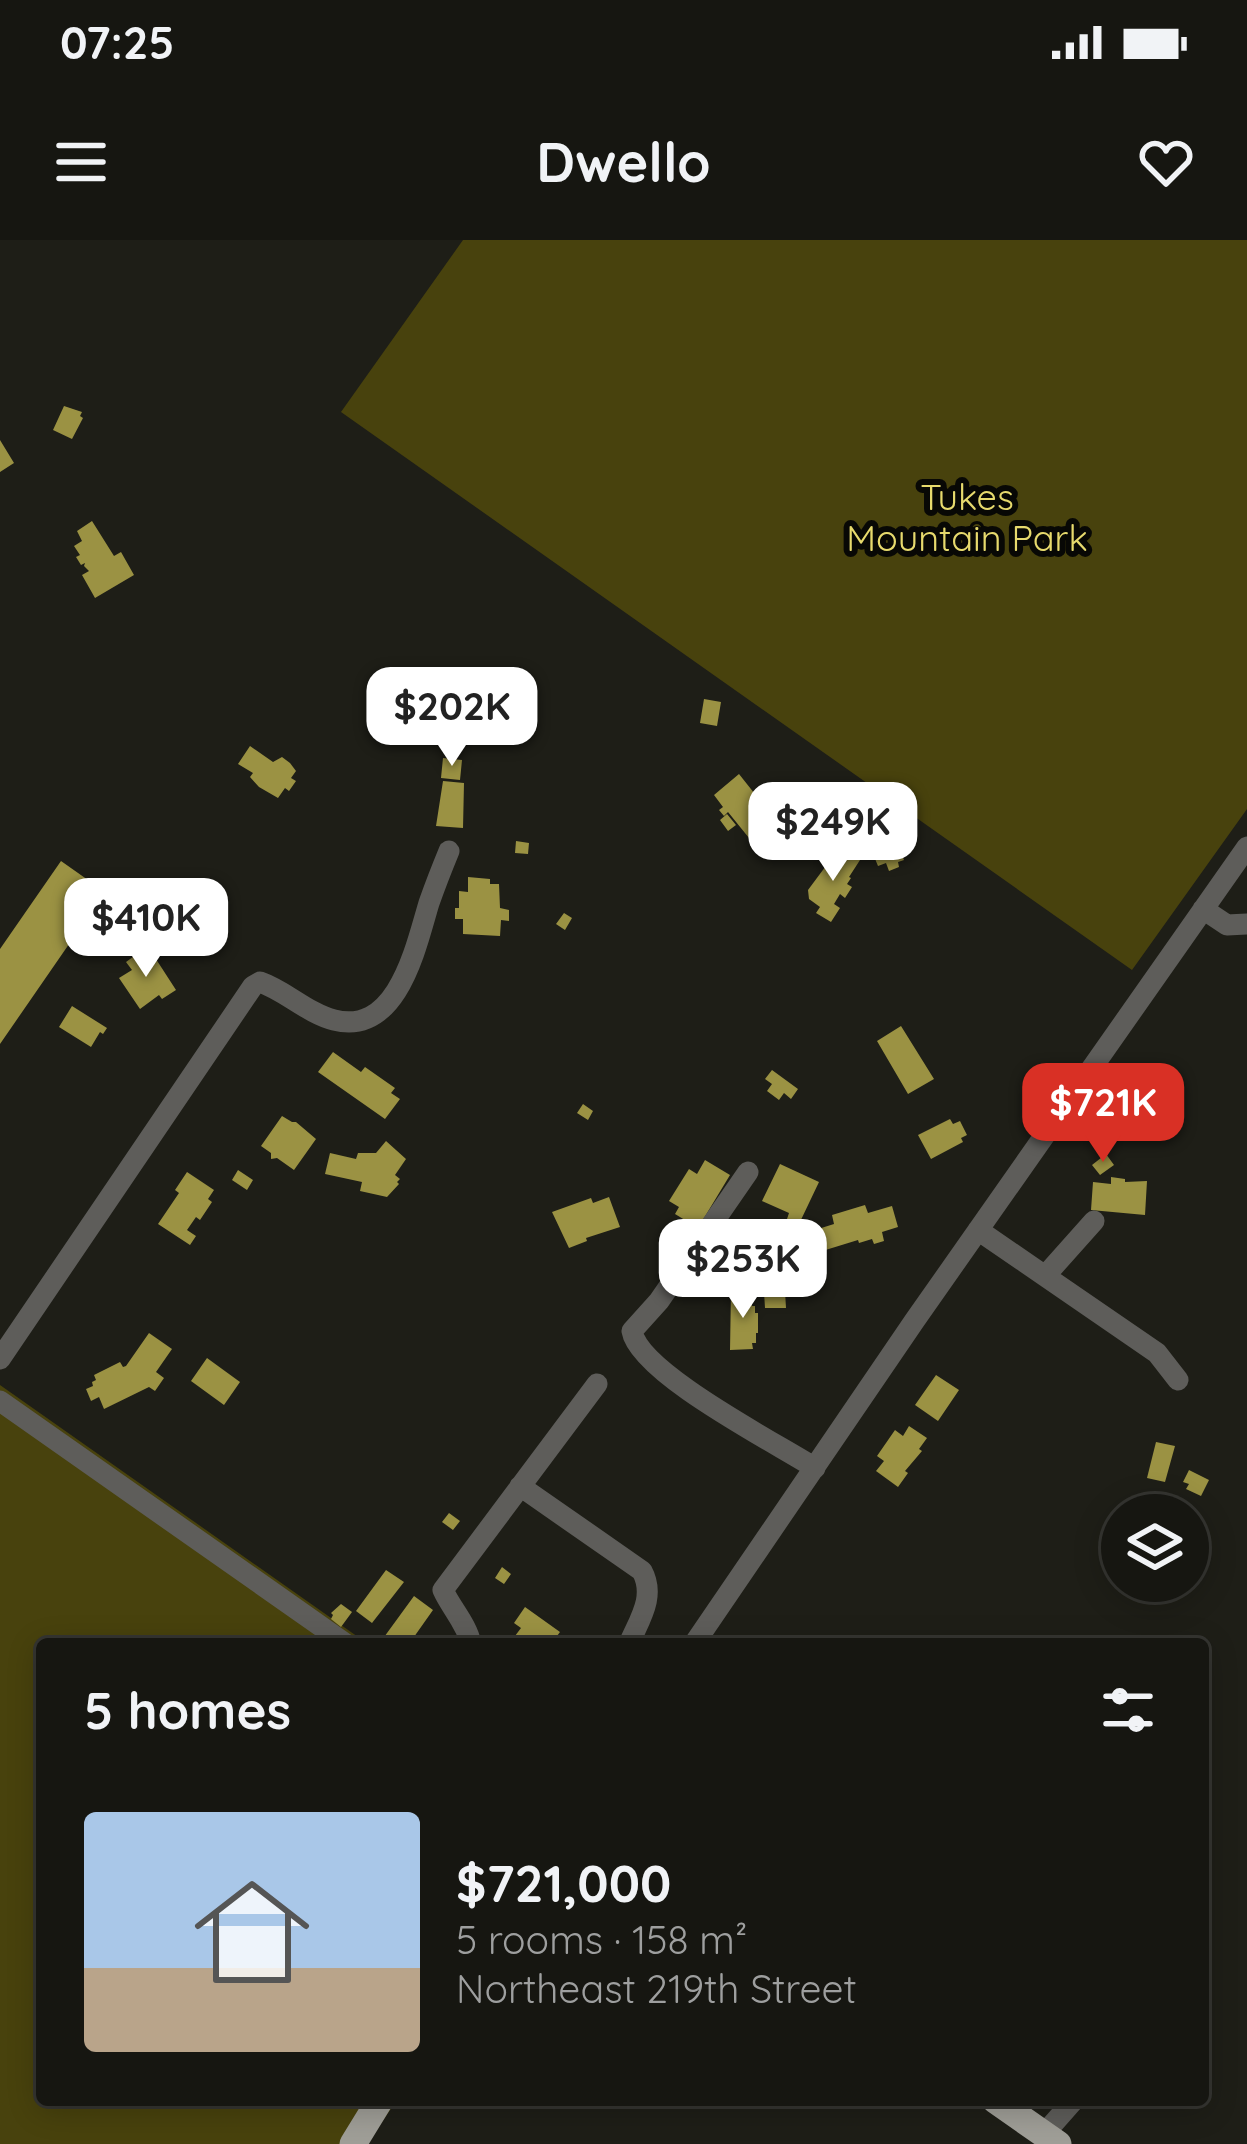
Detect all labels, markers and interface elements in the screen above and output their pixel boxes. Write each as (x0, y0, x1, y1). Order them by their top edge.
text: 07:25 (60, 14, 174, 70)
text: Dwello (536, 128, 711, 196)
icon: menu (48, 129, 114, 195)
icon: heart (1133, 129, 1199, 195)
park label: Tukes Mountain Park (846, 474, 1088, 560)
pin: $202K (368, 667, 536, 769)
text: $202K (393, 681, 511, 730)
pin: $249K (749, 782, 917, 884)
text: $249K (775, 796, 891, 845)
pin: $410K (62, 878, 230, 980)
text: $410K (91, 892, 201, 941)
pin: $721K (1019, 1063, 1187, 1165)
text: $721K (1049, 1077, 1157, 1126)
pin: $253K (659, 1219, 827, 1321)
text: $253K (686, 1233, 800, 1282)
map controls (1101, 1494, 1209, 1602)
button: layers (1101, 1494, 1209, 1602)
icon: filters (1095, 1677, 1161, 1743)
text: 5 homes (84, 1678, 291, 1742)
text: $721,000 (456, 1851, 671, 1915)
icon: home (180, 1860, 324, 2004)
text: 5 rooms · 158 m² (456, 1915, 747, 1964)
text: Northeast 219th Street (456, 1964, 857, 2013)

